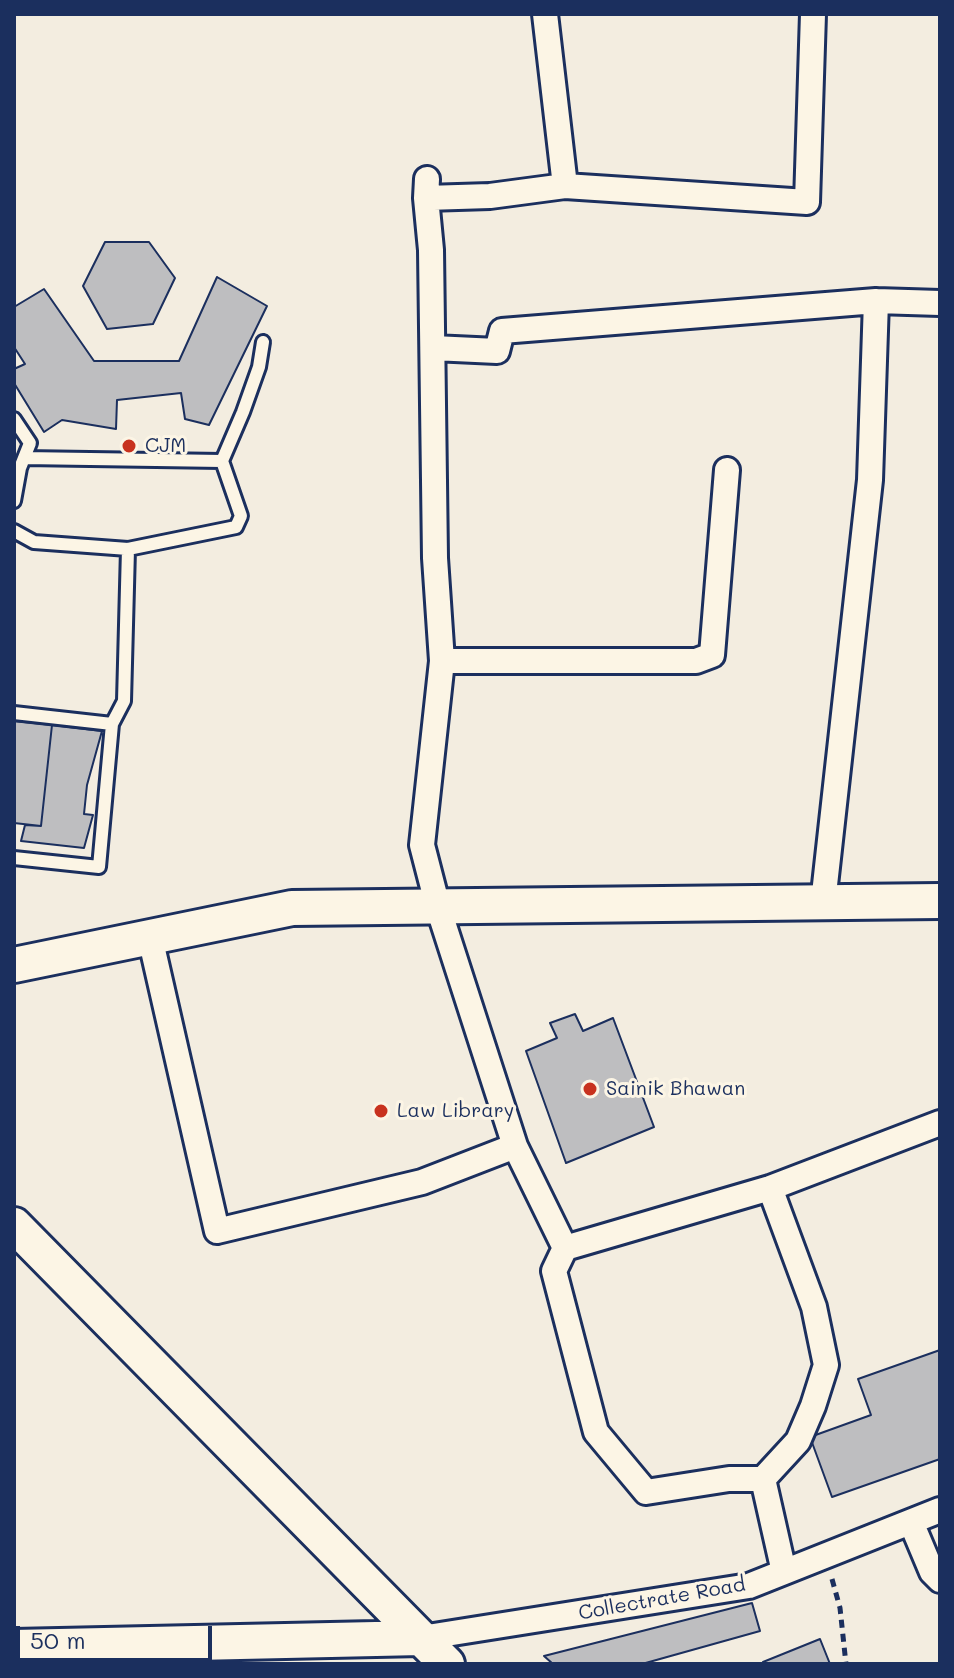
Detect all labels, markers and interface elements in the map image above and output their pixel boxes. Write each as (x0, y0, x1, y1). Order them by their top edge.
place label: CJM (145, 434, 186, 458)
marker: CJM (120, 437, 138, 455)
place label: Sainik Bhawan (606, 1077, 745, 1101)
marker: Sainik Bhawan (581, 1080, 599, 1098)
place label: Law Library (397, 1099, 514, 1123)
marker: Law Library (372, 1102, 390, 1120)
street label: Collectrate Road (577, 1573, 747, 1625)
scale bar (20, 1610, 216, 1660)
text: 50 m (30, 1624, 86, 1655)

